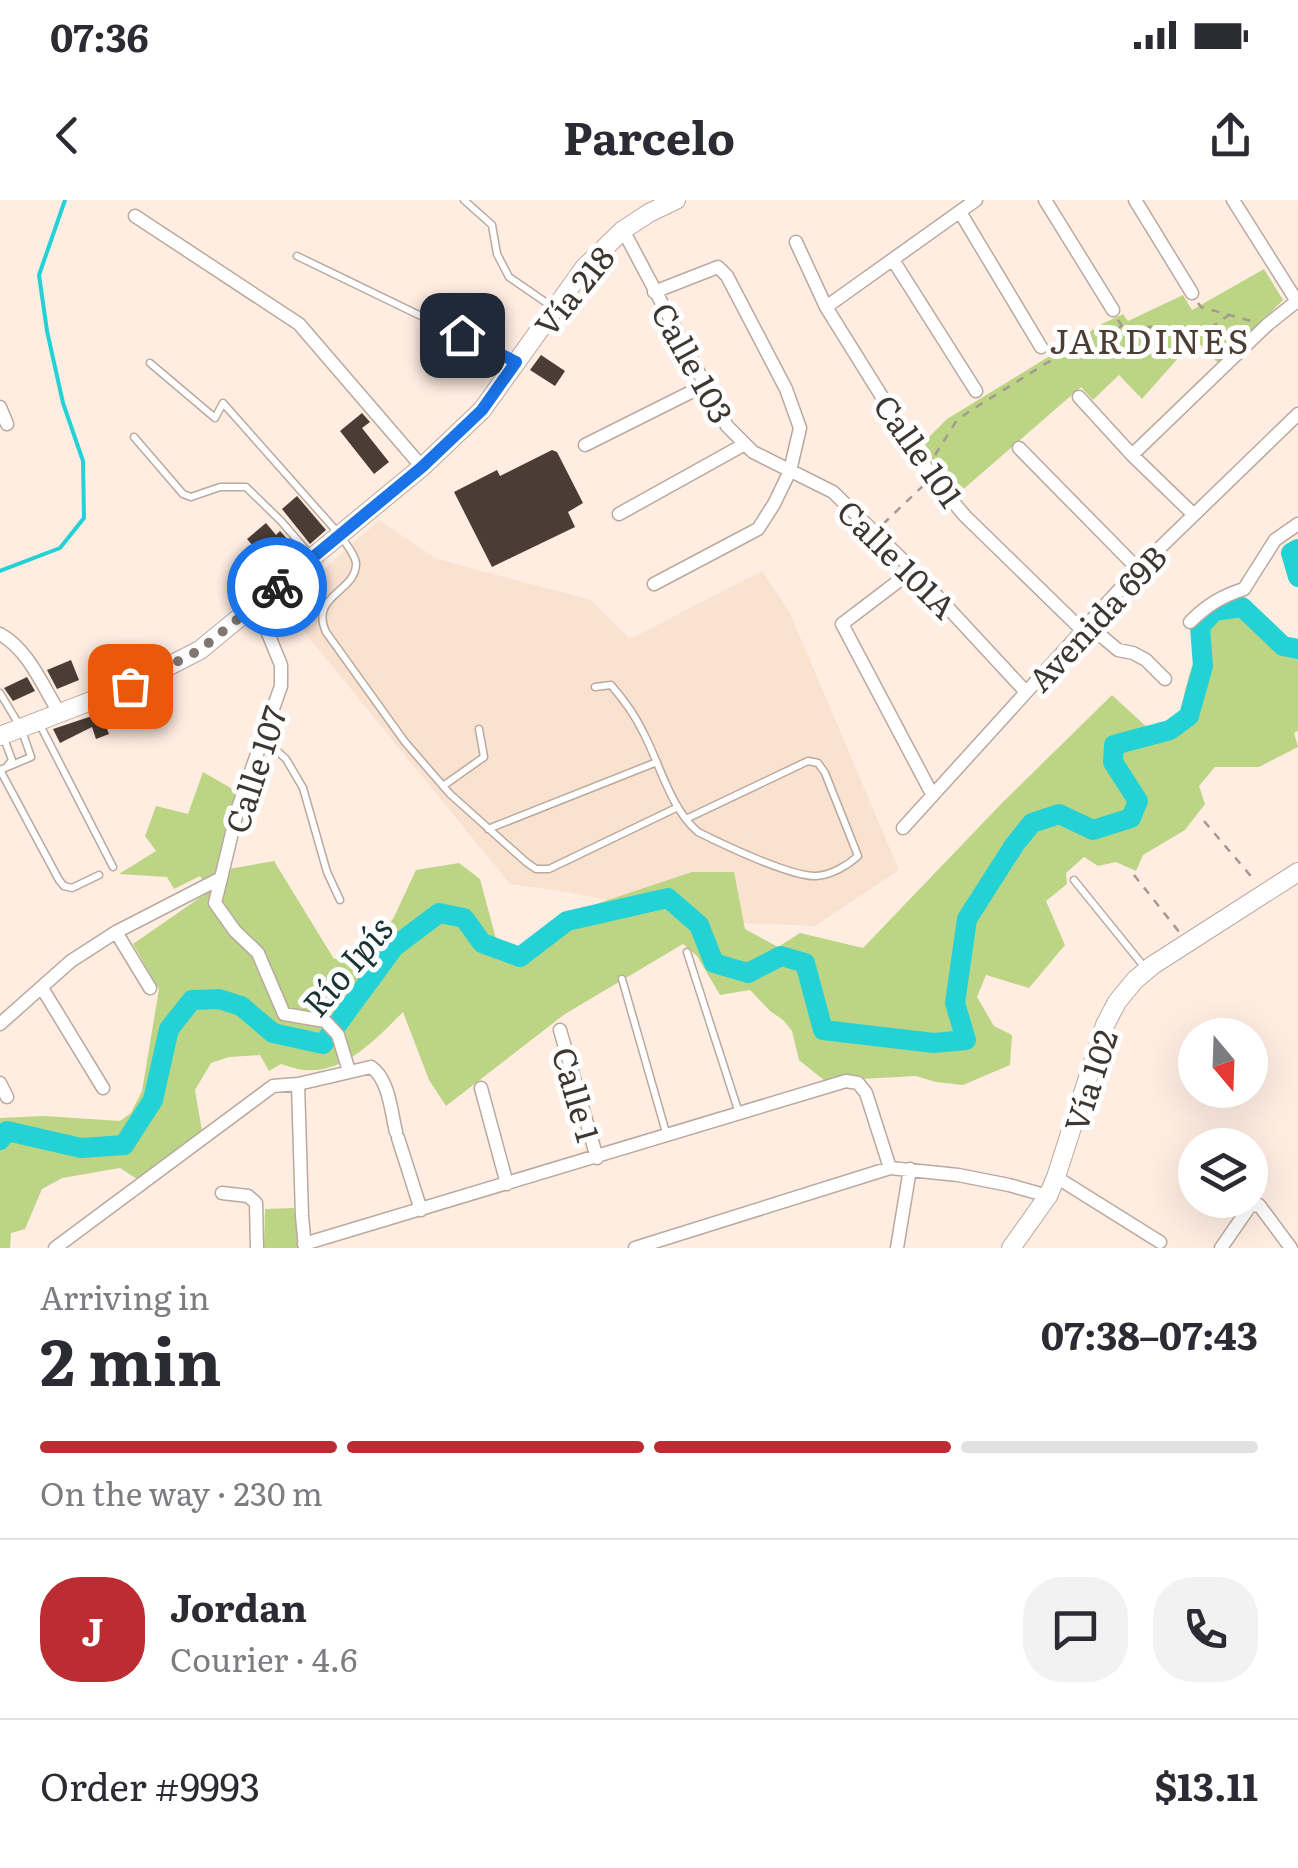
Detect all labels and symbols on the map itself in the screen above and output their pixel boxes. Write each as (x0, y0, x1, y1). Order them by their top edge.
street label: Vía 218 (522, 234, 624, 346)
pin (420, 293, 505, 378)
street label: Calle 103 (641, 293, 747, 431)
district label: JARDINES (1049, 313, 1251, 365)
street label: Calle 101 (864, 384, 976, 516)
street label: Calle 101A (827, 487, 969, 629)
street label: Avenida 69B (1015, 533, 1177, 701)
courier (227, 537, 327, 637)
pin (88, 644, 173, 729)
street label: Calle 107 (211, 699, 297, 839)
water label: Río Ipís (288, 903, 404, 1027)
north arrow (1178, 1018, 1268, 1108)
street label: Vía 102 (1050, 1023, 1128, 1137)
street label: Calle 1 (542, 1041, 614, 1147)

